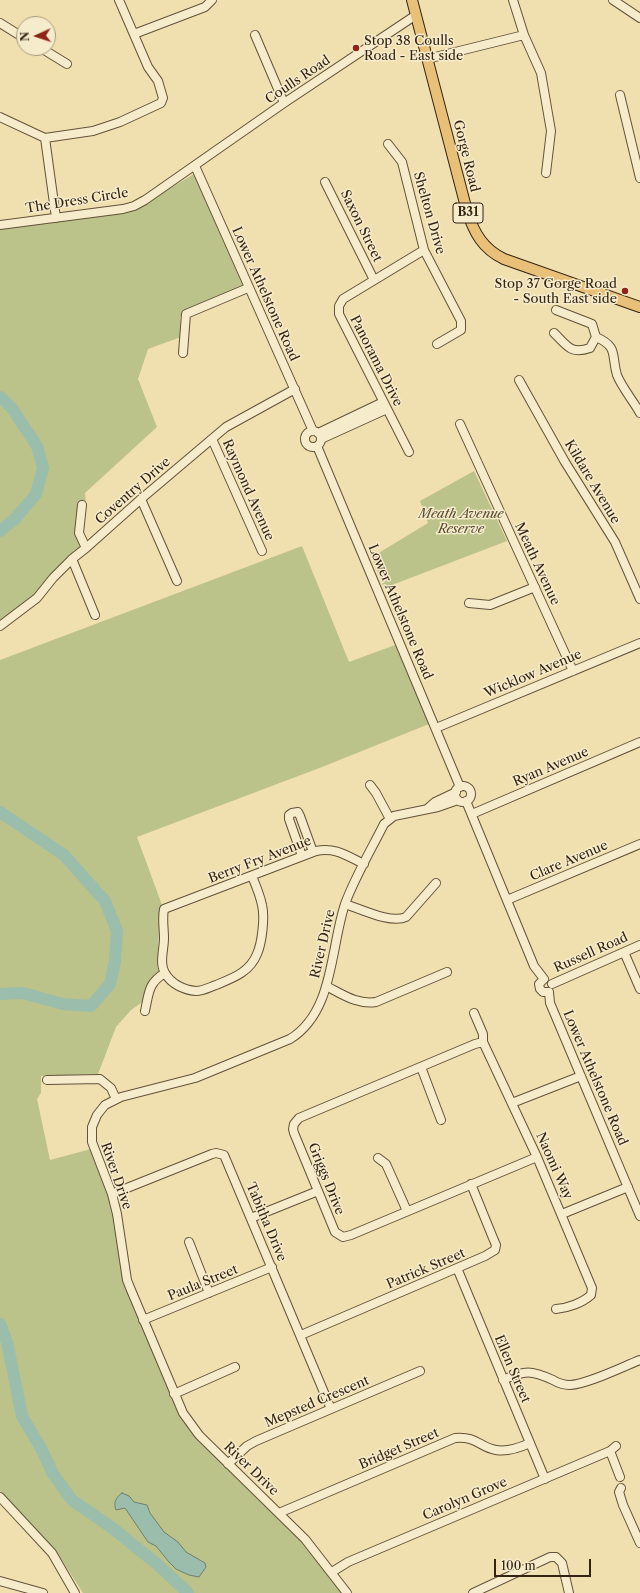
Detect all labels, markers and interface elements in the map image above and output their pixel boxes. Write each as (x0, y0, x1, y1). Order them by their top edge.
north arrow (16, 16, 56, 56)
text: N (18, 31, 32, 42)
place label: Stop 38 Coulls Road - East side (364, 33, 463, 64)
marker: Stop 38 Coulls Road - East side (351, 43, 361, 53)
street label: Coulls Road (263, 53, 333, 107)
street label: Gorge Road (450, 118, 482, 194)
street label: Shelton Drive (410, 170, 448, 256)
street label: The Dress Circle (25, 185, 129, 217)
street label: Saxon Street (337, 187, 385, 265)
road number: B31 (453, 203, 483, 223)
street label: Lower Athelstone Road (228, 224, 302, 364)
place label: Stop 37 Gorge Road - South East side (495, 276, 617, 307)
marker: Stop 37 Gorge Road - South East side (620, 286, 630, 296)
street label: Panorama Drive (346, 313, 406, 409)
street label: Raymond Avenue (219, 437, 277, 543)
street label: Kildare Avenue (561, 437, 623, 527)
street label: Coventry Drive (92, 454, 174, 528)
park label: Meath Avenue Reserve (418, 506, 504, 537)
street label: Meath Avenue (511, 520, 563, 608)
street label: Lower Athelstone Road (364, 542, 436, 682)
street label: Wicklow Avenue (482, 646, 584, 702)
street label: Ryan Avenue (511, 744, 591, 790)
street label: Berry Fry Avenue (206, 833, 314, 887)
street label: Clare Avenue (528, 838, 610, 884)
street label: River Drive (308, 908, 338, 980)
street label: Russell Road (552, 930, 630, 976)
street label: Lower Athelstone Road (559, 1008, 631, 1148)
street label: Naomi Way (532, 1130, 576, 1202)
street label: River Drive (97, 1140, 135, 1212)
street label: Griggs Drive (304, 1141, 348, 1217)
street label: Tabitha Drive (242, 1180, 290, 1264)
street label: Patrick Street (384, 1245, 468, 1293)
street label: Paula Street (166, 1262, 240, 1304)
street label: Ellen Street (491, 1333, 533, 1405)
street label: Mepsted Crescent (262, 1373, 372, 1431)
street label: Bridget Street (357, 1425, 441, 1473)
street label: River Drive (220, 1439, 282, 1499)
street label: Carolyn Grove (420, 1474, 510, 1524)
scale bar (496, 1551, 593, 1577)
text: 100 m (501, 1558, 536, 1573)

